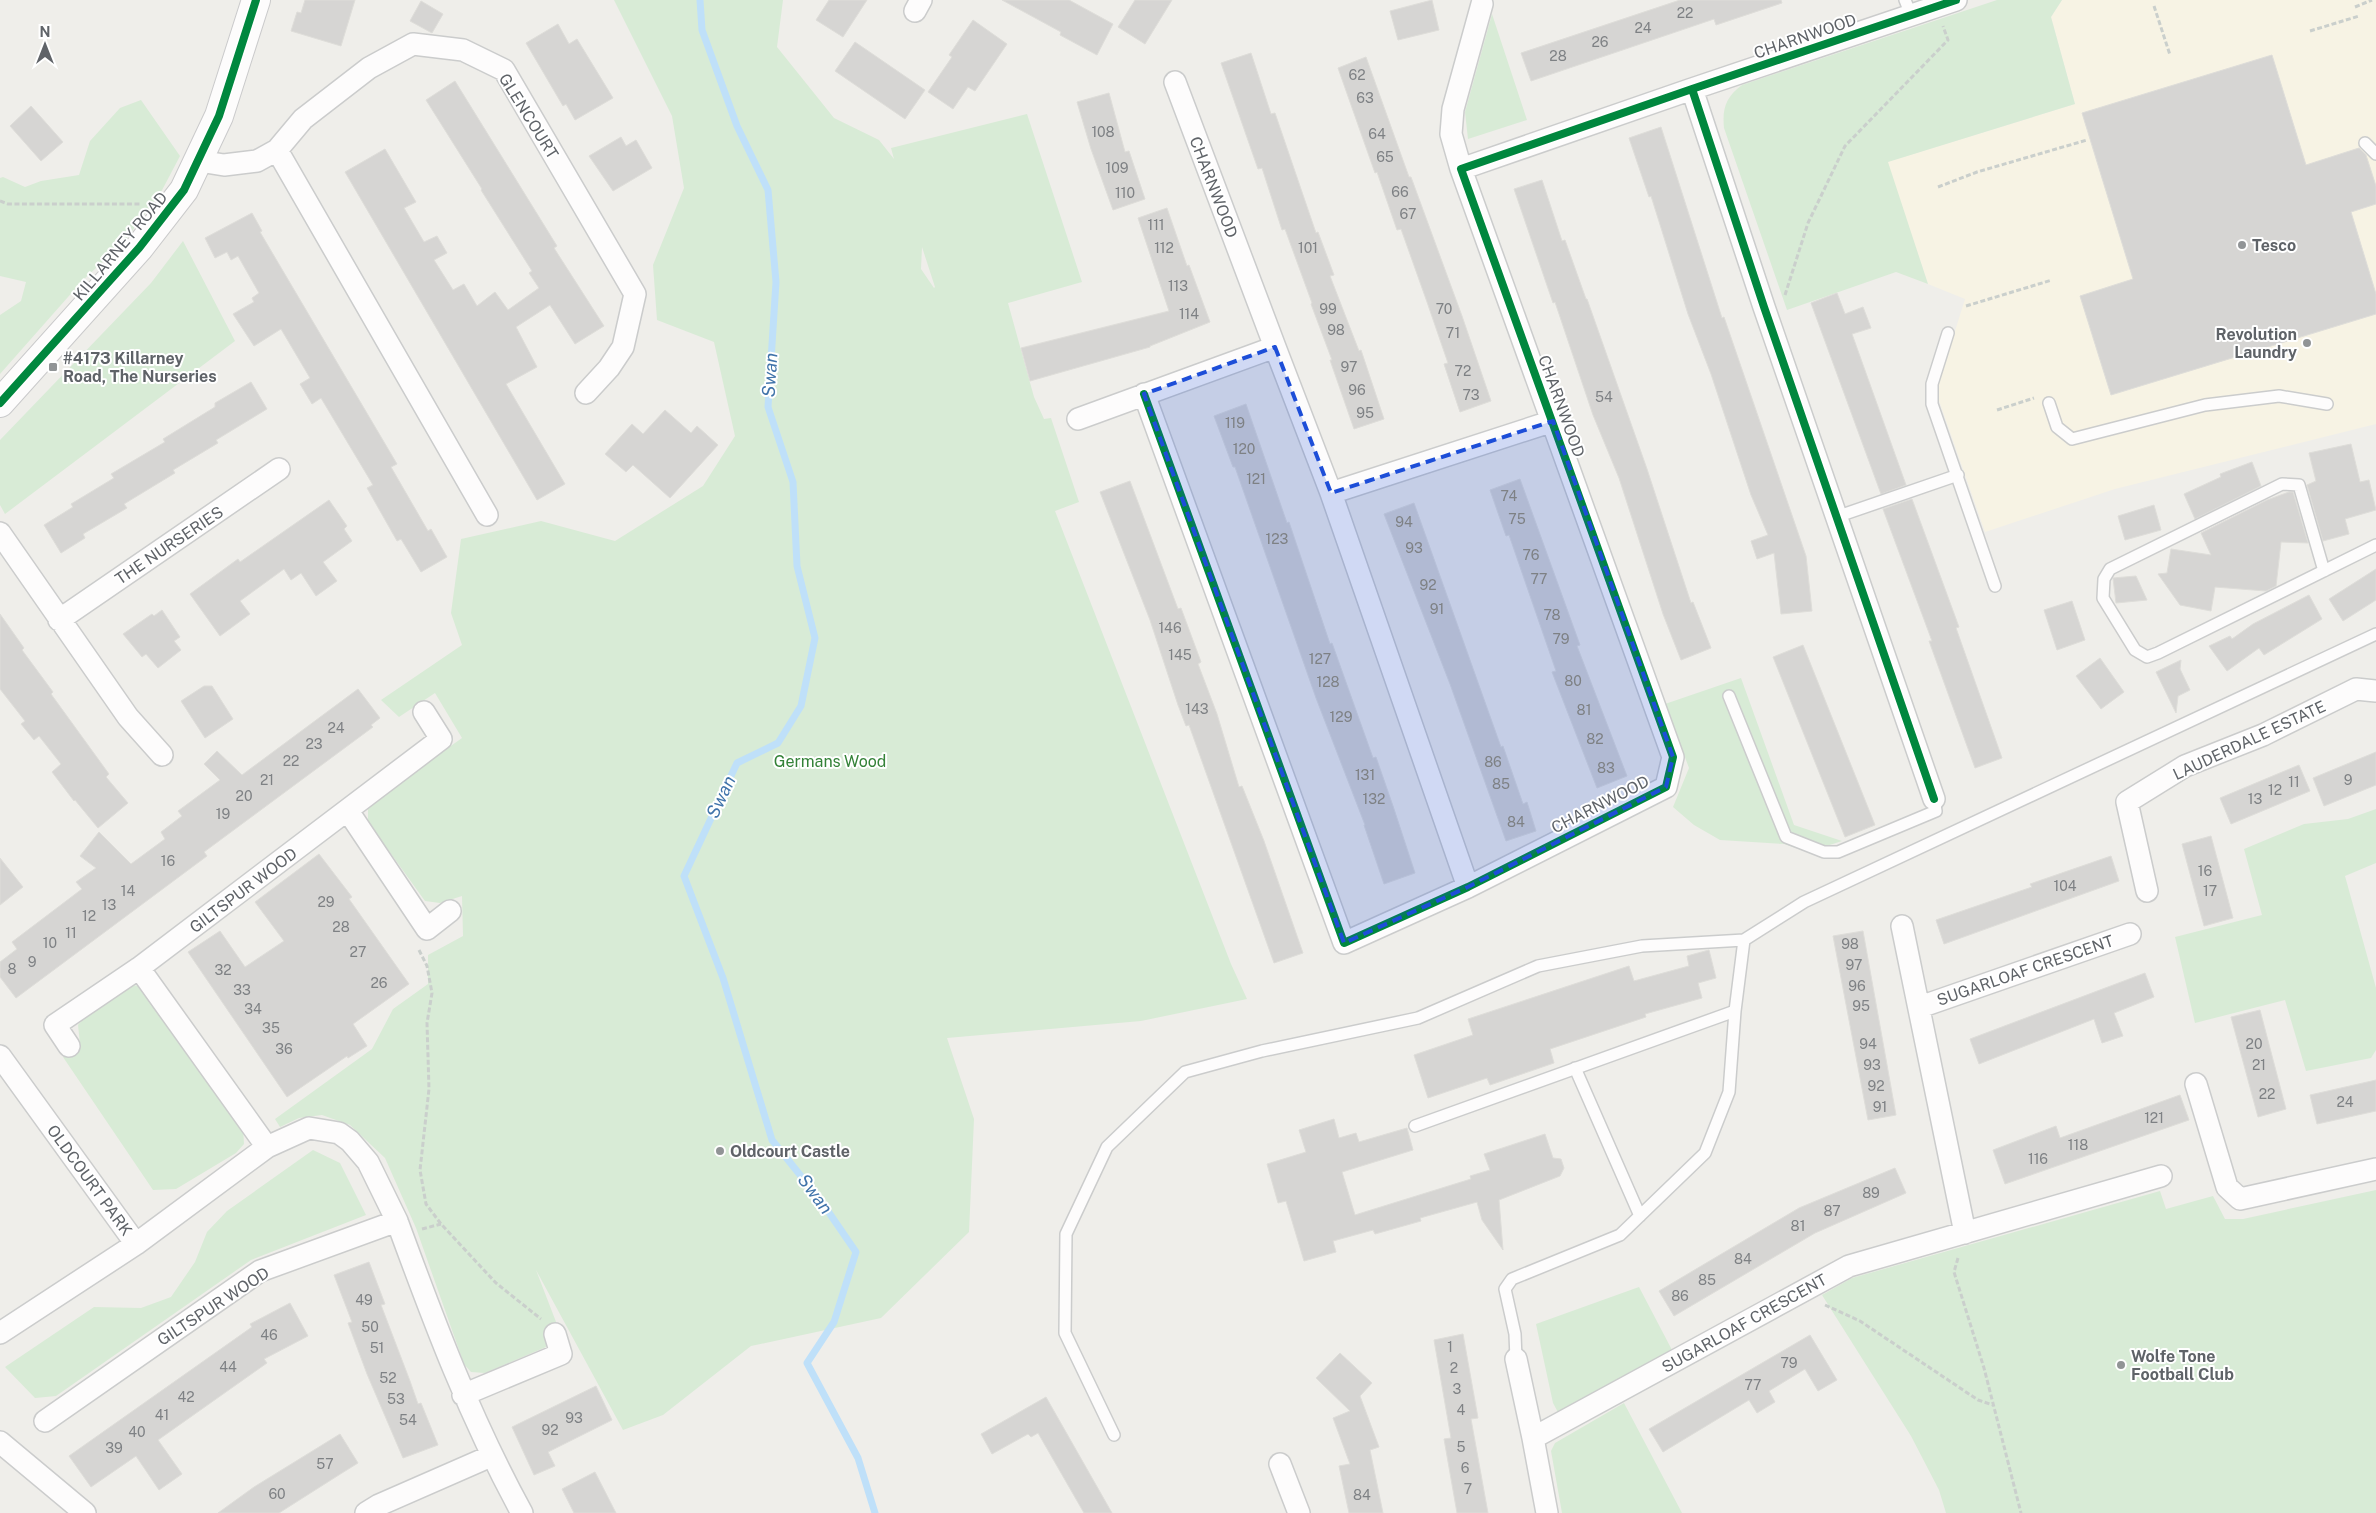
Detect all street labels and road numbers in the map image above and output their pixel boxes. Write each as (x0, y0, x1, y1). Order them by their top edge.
street label: CHARNWOOD (1751, 10, 1859, 63)
street label: GLENCOURT (495, 70, 563, 163)
street label: CHARNWOOD (1185, 134, 1242, 241)
street label: KILLARNEY ROAD (69, 188, 171, 305)
street label: CHARNWOOD (1534, 353, 1589, 460)
street label: THE NURSERIES (112, 502, 227, 589)
street label: LAUDERDALE ESTATE (2170, 697, 2329, 784)
street label: CHARNWOOD (1548, 772, 1652, 837)
street label: GILTSPUR WOOD (186, 844, 301, 937)
street label: SUGARLOAF CRESCENT (1934, 931, 2117, 1010)
street label: OLDCOURT PARK (43, 1121, 136, 1239)
street label: GILTSPUR WOOD (154, 1263, 273, 1350)
street label: SUGARLOAF CRESCENT (1658, 1270, 1830, 1377)

